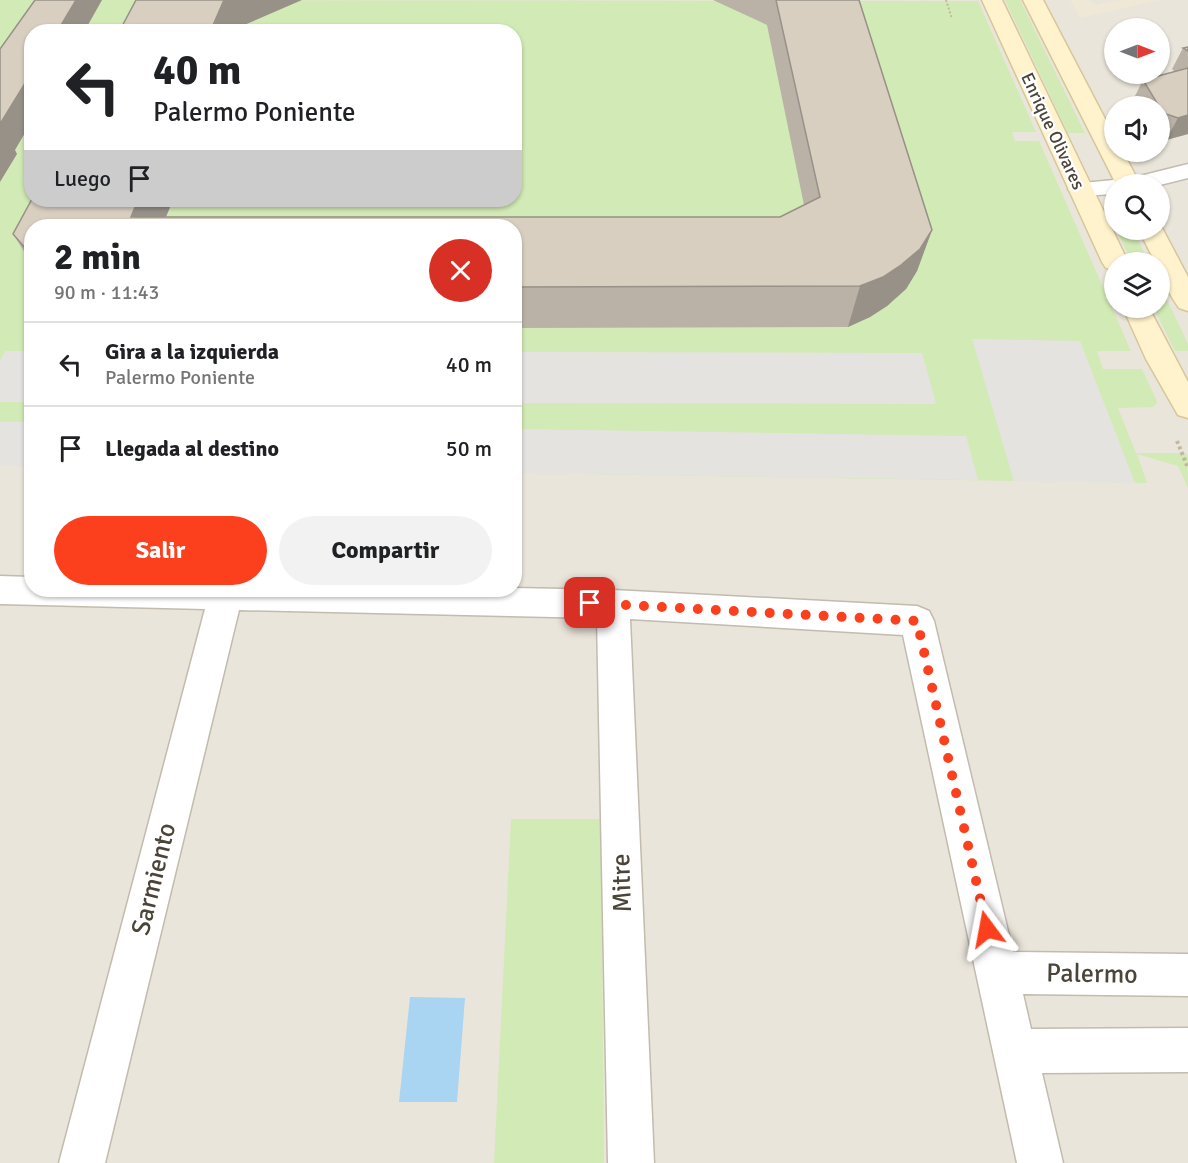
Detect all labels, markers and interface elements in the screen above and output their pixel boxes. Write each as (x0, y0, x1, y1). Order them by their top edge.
north arrow (1104, 18, 1170, 84)
map controls (1104, 18, 1170, 318)
text: 40 m (153, 45, 242, 96)
icon: left (54, 48, 132, 126)
street label: Enrique Olivares (1016, 69, 1090, 193)
text: Palermo Poniente (153, 96, 356, 129)
button: sound (1104, 96, 1170, 162)
icon: arrive (123, 162, 156, 195)
text: Luego (54, 165, 111, 192)
button: search (1104, 174, 1170, 240)
text: 2 min (54, 235, 141, 280)
button: close (429, 239, 492, 302)
button: layers (1104, 252, 1170, 318)
text: 90 m · 11:43 (54, 280, 159, 305)
text: Gira a la izquierda (105, 338, 279, 365)
icon: left (54, 348, 87, 381)
text: 40 m (446, 351, 492, 378)
text: Palermo Poniente (105, 365, 255, 390)
icon: arrive (54, 432, 87, 465)
text: Llegada al destino (105, 435, 279, 462)
text: 50 m (446, 435, 492, 462)
button: Salir (54, 516, 267, 585)
button: Compartir (279, 516, 492, 585)
pin (564, 577, 615, 628)
icon: arrive (573, 586, 606, 619)
street label: Sarmiento (125, 820, 183, 938)
street label: Mitre (605, 853, 639, 913)
position arrow (955, 897, 1019, 961)
street label: Palermo (1046, 957, 1138, 991)

